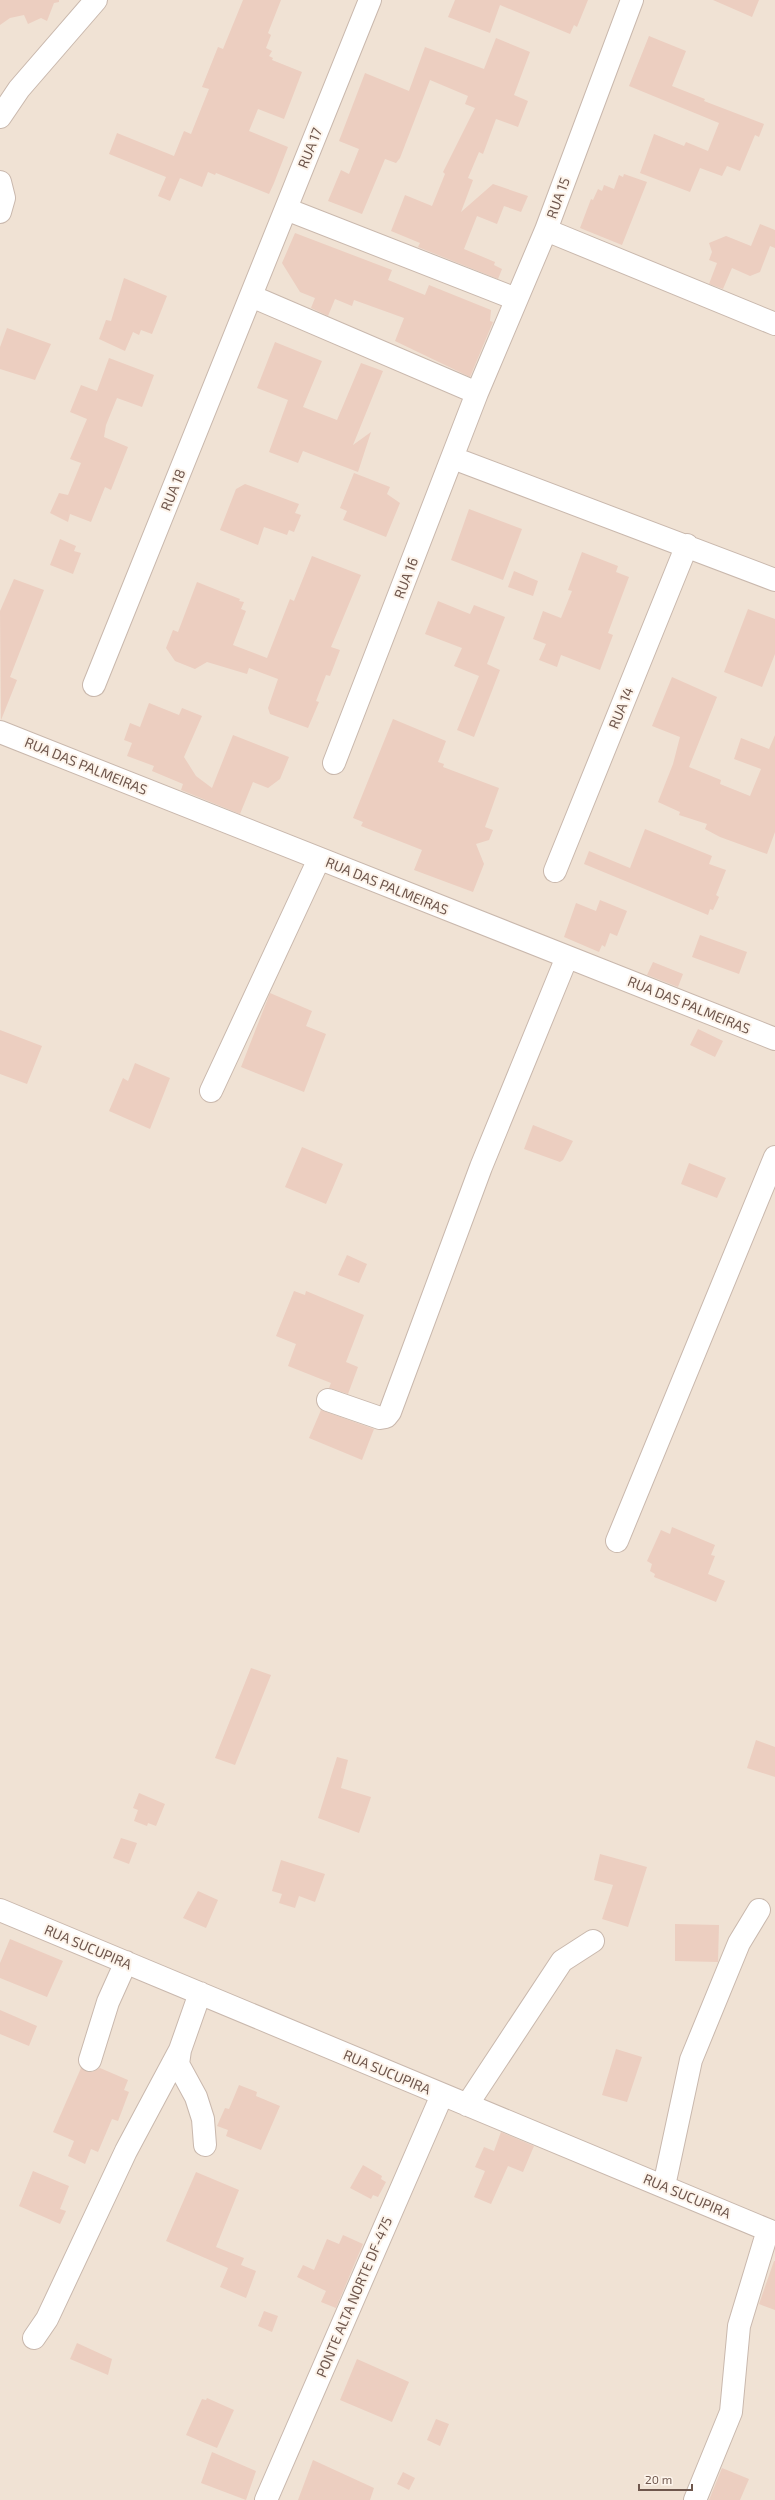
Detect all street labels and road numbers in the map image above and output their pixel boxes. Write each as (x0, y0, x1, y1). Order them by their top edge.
street label: RUA 17 (294, 125, 325, 171)
street label: RUA 15 (542, 175, 573, 221)
street label: RUA 18 (157, 466, 189, 513)
street label: RUA 16 (390, 555, 421, 601)
street label: RUA 14 (604, 684, 637, 731)
street label: RUA DAS PALMEIRAS (22, 733, 150, 798)
street label: RUA DAS PALMEIRAS (323, 853, 451, 918)
street label: RUA DAS PALMEIRAS (625, 972, 753, 1037)
street label: RUA SUCUPIRA (42, 1921, 135, 1973)
street label: RUA SUCUPIRA (341, 2046, 434, 2098)
street label: RUA SUCUPIRA (641, 2170, 734, 2222)
street label: PONTE ALTA NORTE DF-475 (312, 2214, 395, 2380)

